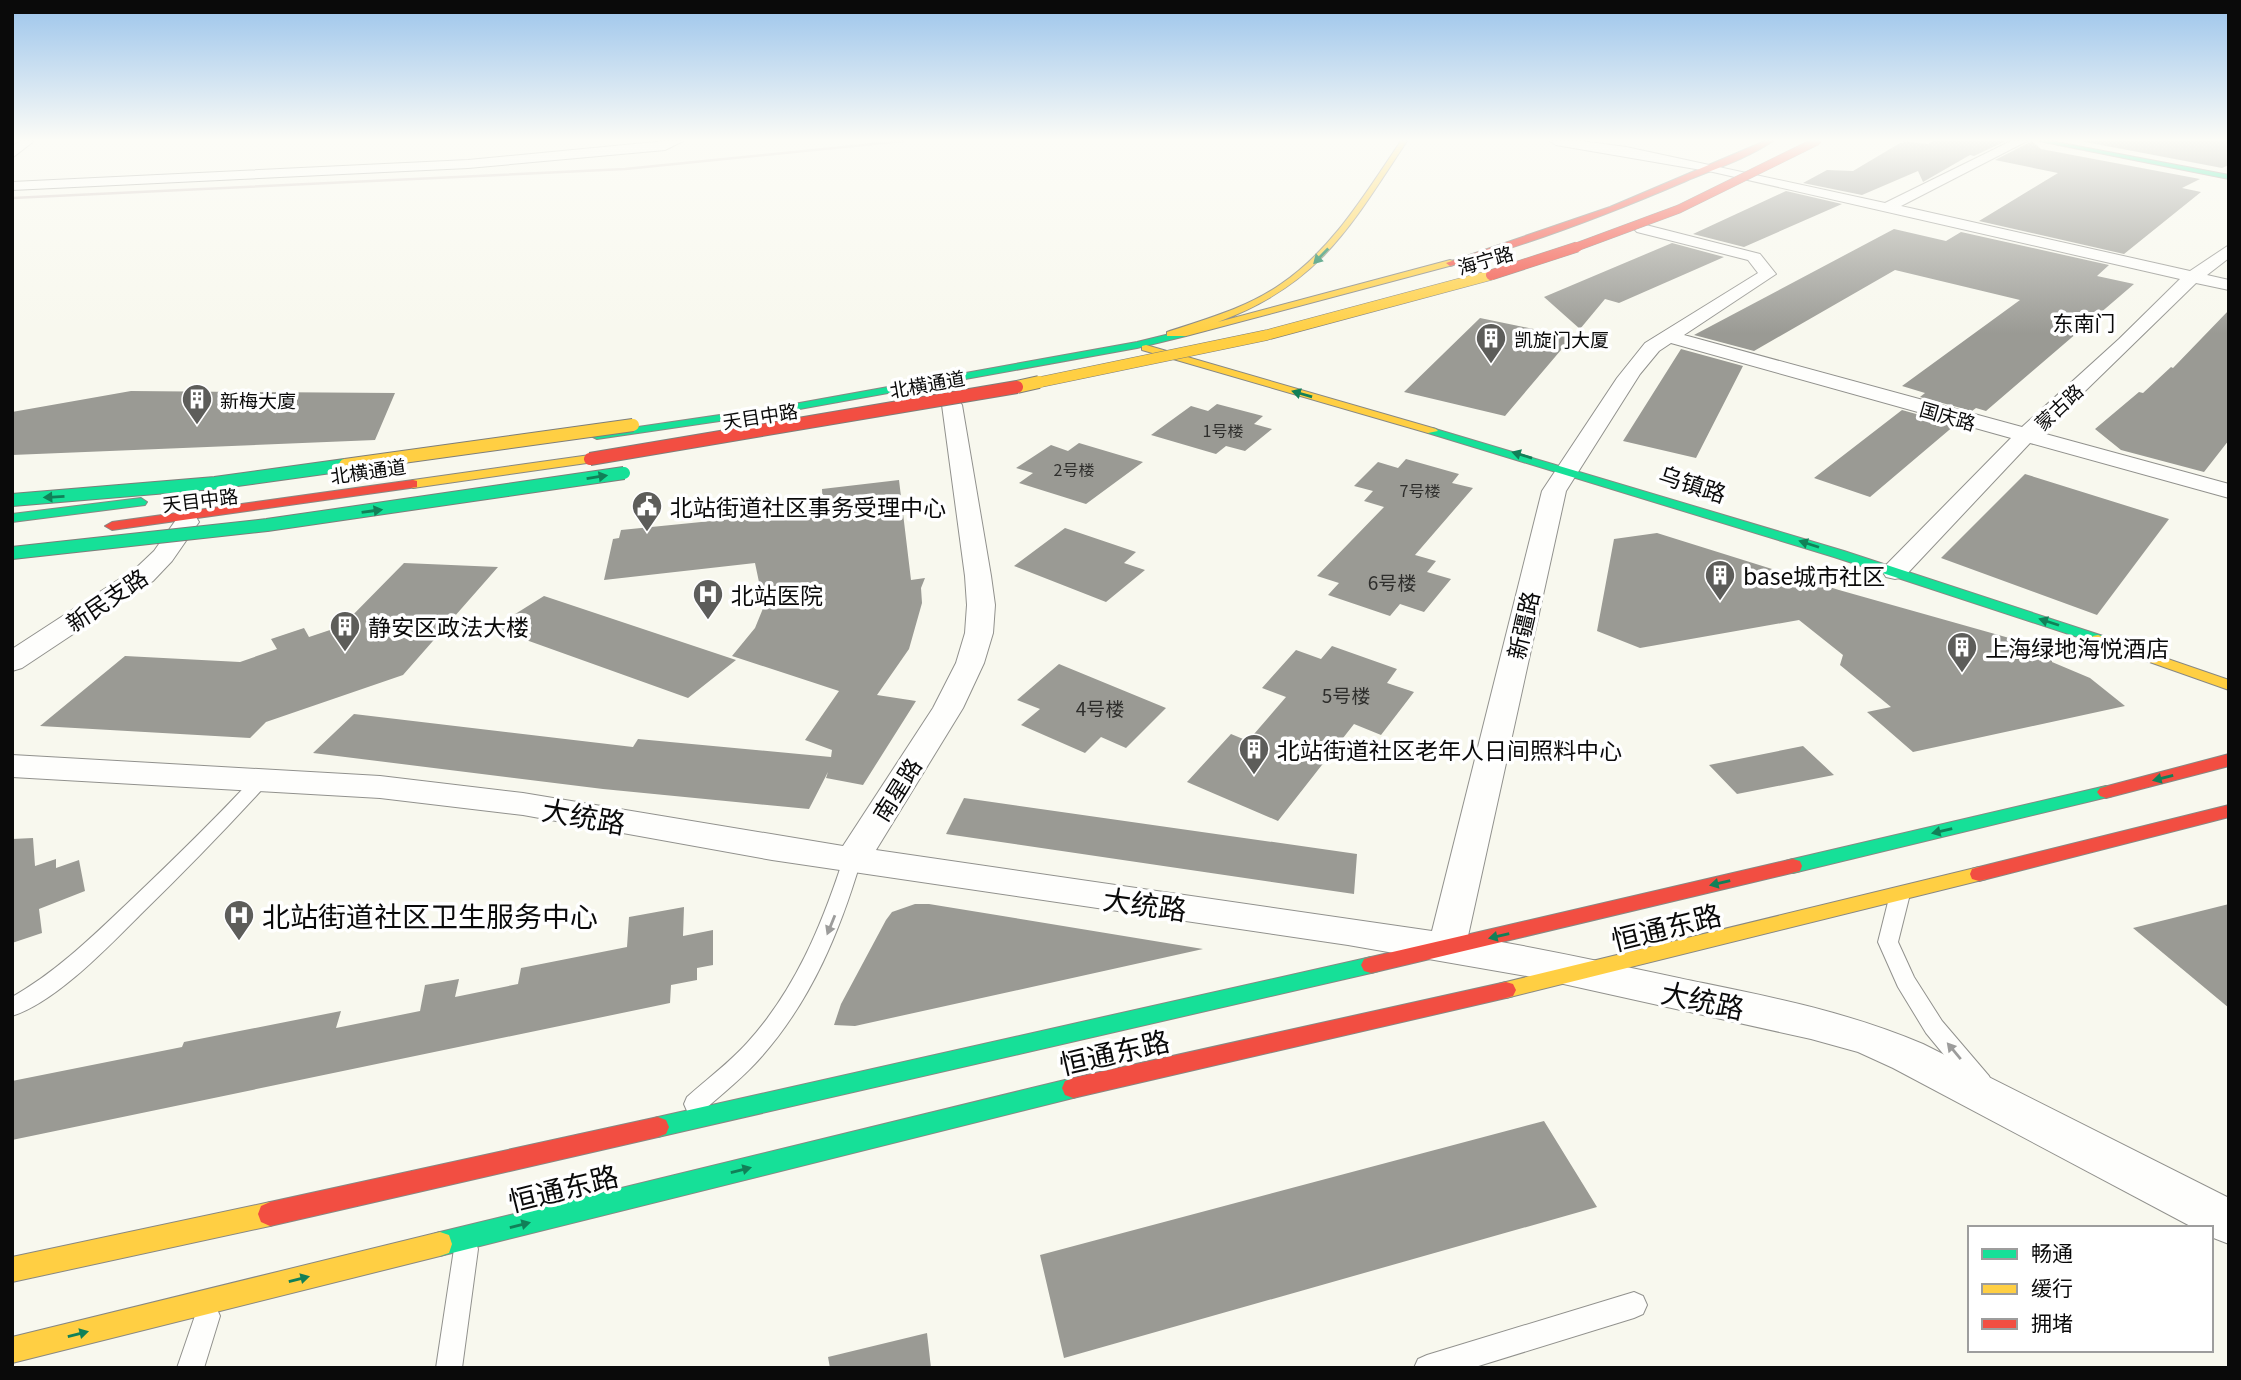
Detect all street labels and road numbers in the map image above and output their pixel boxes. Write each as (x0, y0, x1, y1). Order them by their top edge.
street label: 海宁路 (1454, 238, 1516, 280)
street label: 北横通道 (887, 363, 967, 403)
street label: 蒙古路 (2028, 377, 2088, 435)
street label: 国庆路 (1917, 394, 1979, 436)
street label: 天目中路 (720, 396, 800, 434)
street label: 北横通道 (328, 451, 408, 489)
street label: 乌镇路 (1655, 456, 1731, 510)
street label: 天目中路 (161, 481, 239, 517)
street label: 新民支路 (58, 559, 154, 639)
street label: 新疆路 (1498, 588, 1546, 662)
street label: 南星路 (863, 751, 929, 827)
street label: 大统路 (539, 788, 629, 842)
street label: 大统路 (1101, 877, 1189, 929)
street label: 恒通东路 (1607, 893, 1725, 959)
street label: 大统路 (1658, 971, 1748, 1027)
street label: 恒通东路 (1055, 1019, 1173, 1083)
street label: 恒通东路 (504, 1154, 622, 1220)

